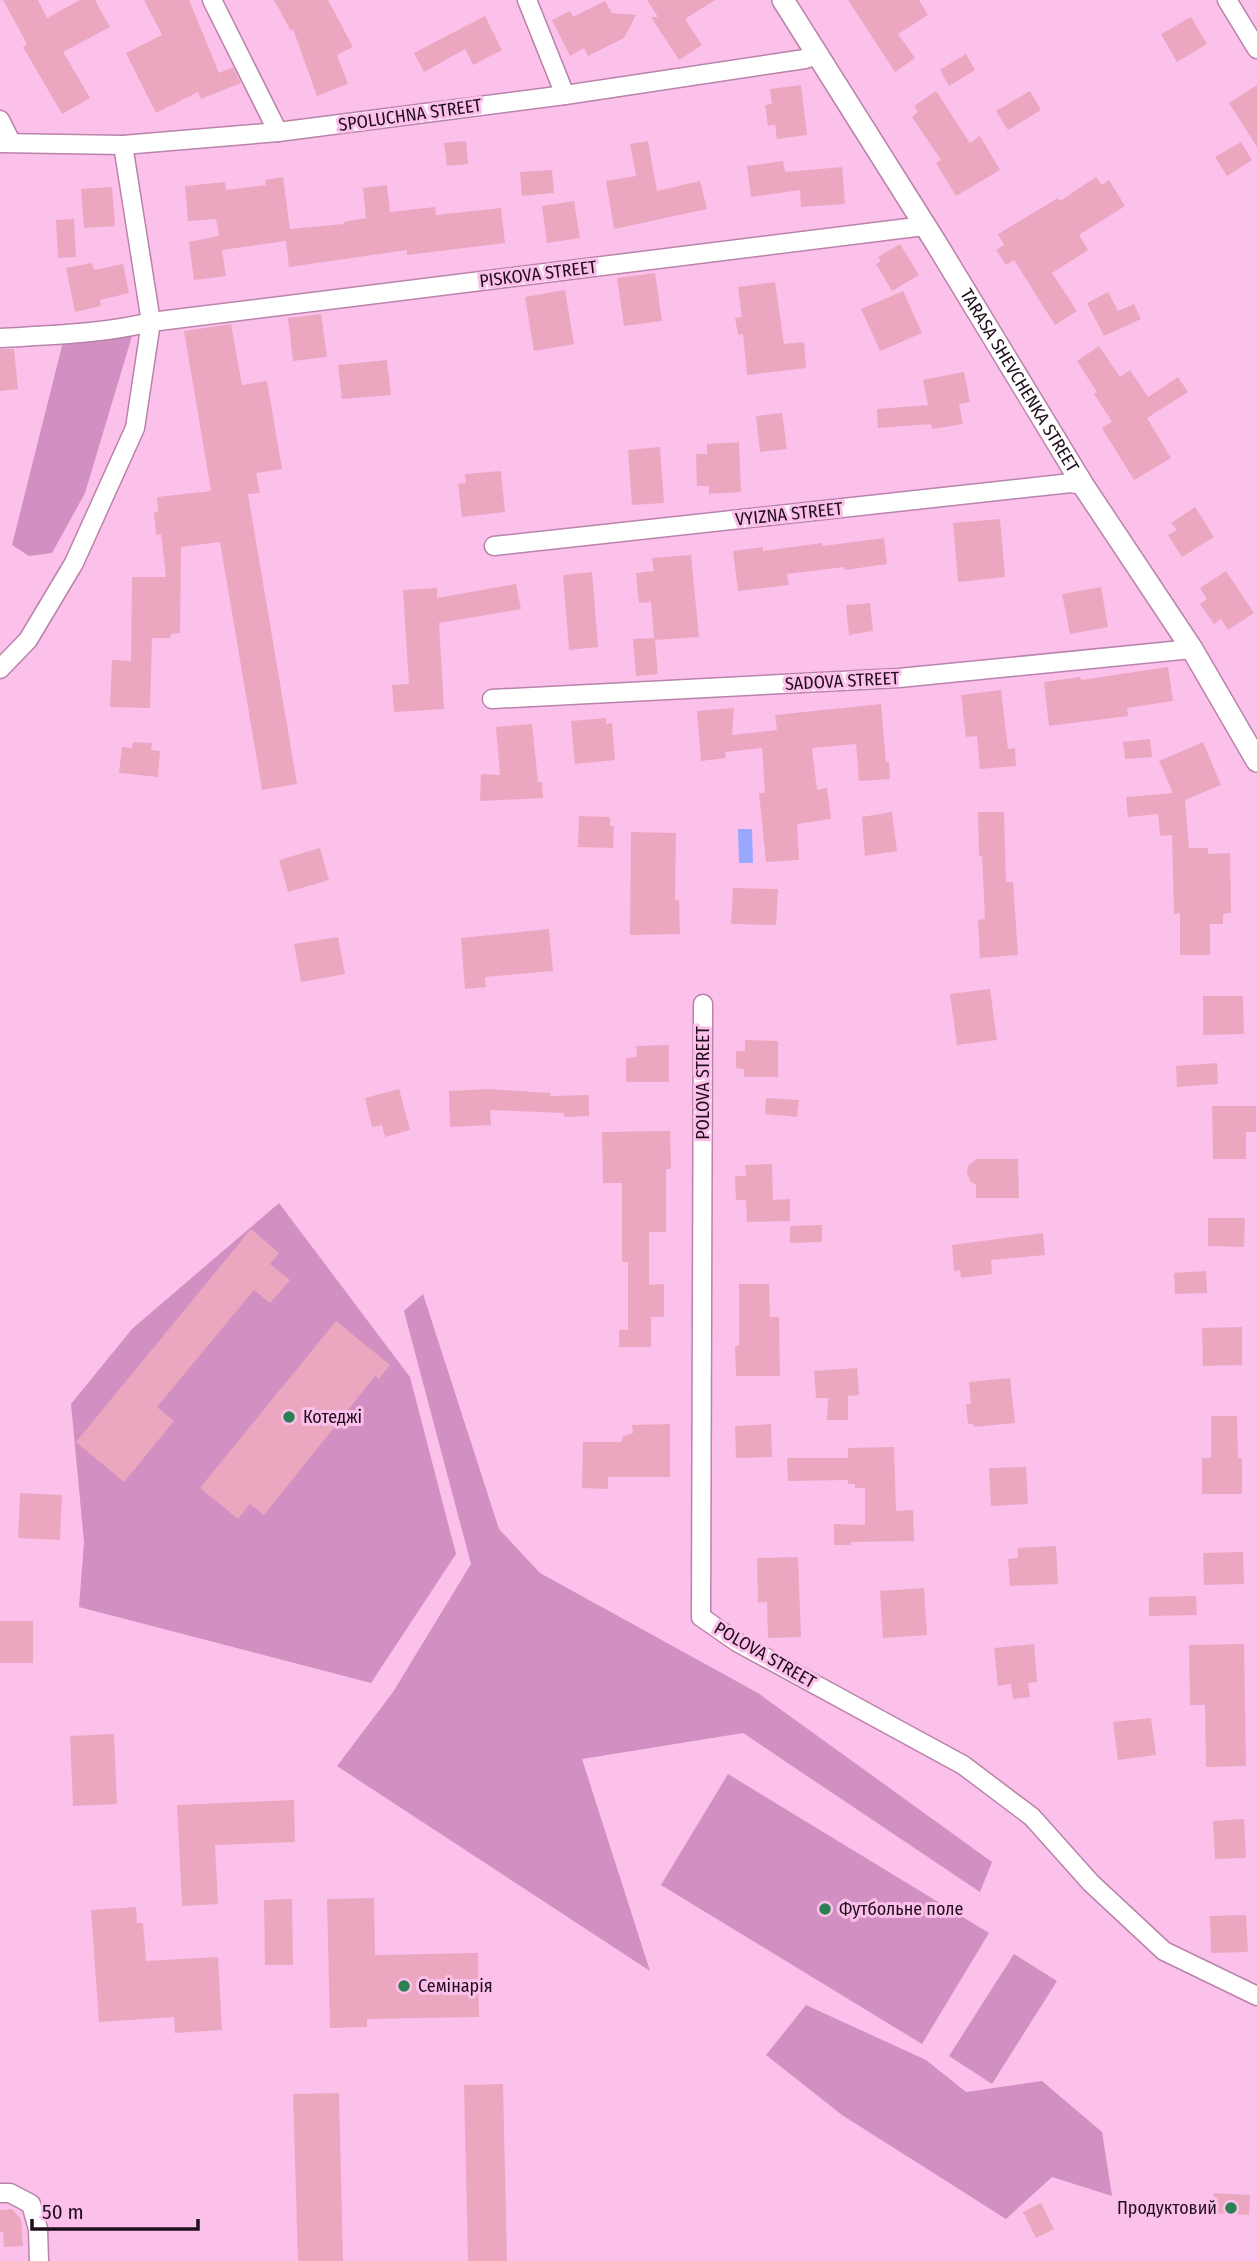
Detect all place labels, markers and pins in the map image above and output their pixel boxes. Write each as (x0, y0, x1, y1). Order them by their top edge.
place label: Котеджі (303, 1406, 362, 1428)
marker: Котеджі (281, 1409, 297, 1425)
place label: Футбольне поле (839, 1898, 963, 1920)
marker: Футбольне поле (817, 1901, 833, 1917)
place label: Семінарія (418, 1975, 493, 1997)
marker: Семінарія (396, 1978, 412, 1994)
place label: Продуктовий (1117, 2197, 1217, 2219)
marker: Продуктовий (1223, 2200, 1239, 2216)

